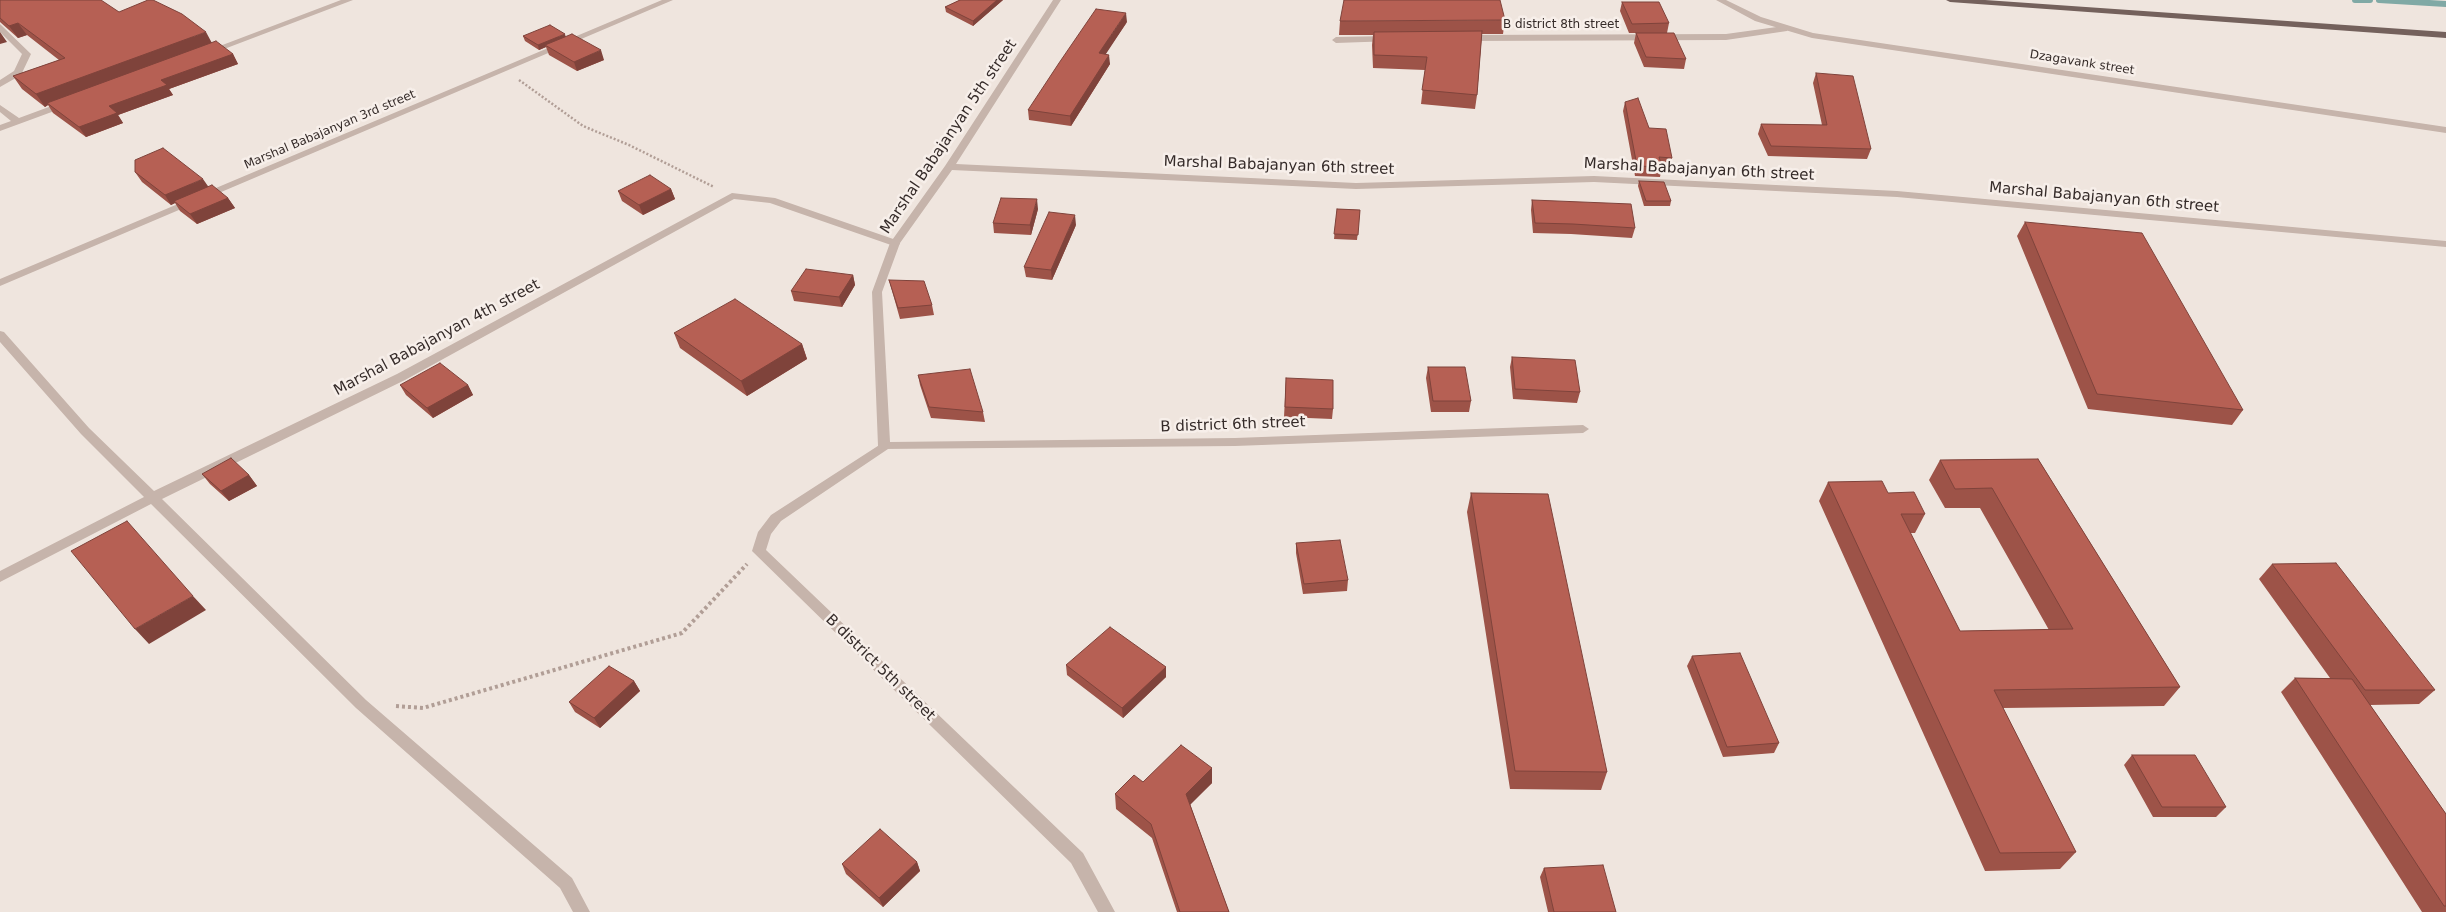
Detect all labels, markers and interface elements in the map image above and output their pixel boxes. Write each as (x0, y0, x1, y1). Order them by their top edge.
street label: B district 8th street (1503, 18, 1619, 32)
street label: Marshal Babajanyan 5th street (877, 36, 1021, 238)
street label: Dzagavank street (2029, 48, 2135, 78)
street label: Marshal Babajanyan 3rd street (242, 87, 418, 173)
street label: Marshal Babajanyan 6th street (1163, 153, 1395, 179)
street label: Marshal Babajanyan 6th street (1583, 155, 1815, 185)
street label: Marshal Babajanyan 6th street (1988, 179, 2220, 217)
street label: Marshal Babajanyan 4th street (331, 276, 543, 400)
street label: B district 6th street (1160, 413, 1306, 437)
street label: B district 5th street (822, 611, 938, 725)

